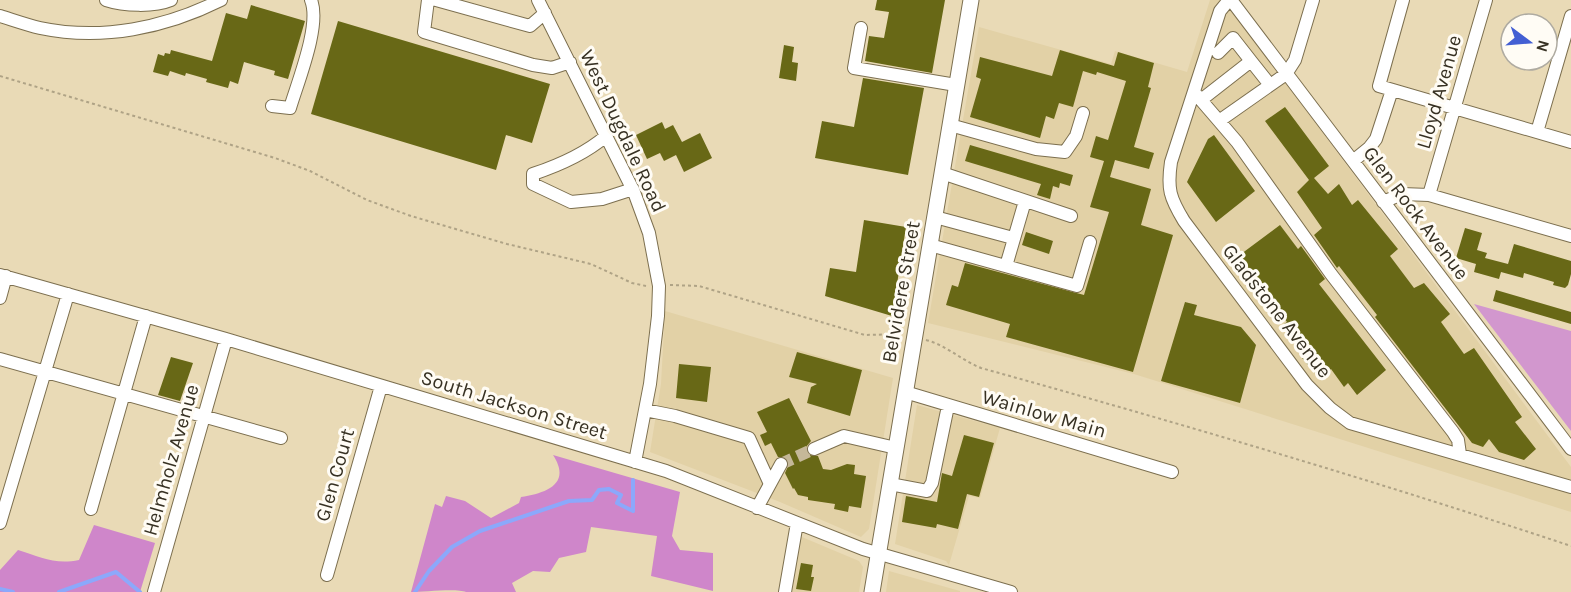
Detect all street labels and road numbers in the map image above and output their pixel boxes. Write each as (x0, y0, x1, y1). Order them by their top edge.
street label: Lloyd Avenue (1412, 32, 1466, 152)
street label: West Dugdale Road (575, 46, 671, 216)
street label: Glen Rock Avenue (1358, 142, 1474, 284)
street label: Belvidere Street (877, 219, 925, 365)
street label: Gladstone Avenue (1218, 240, 1336, 382)
street label: South Jackson Street (418, 366, 610, 444)
street label: Helmholz Avenue (138, 382, 204, 538)
street label: Wainlow Main (979, 385, 1109, 443)
street label: Glen Court (311, 425, 359, 524)

